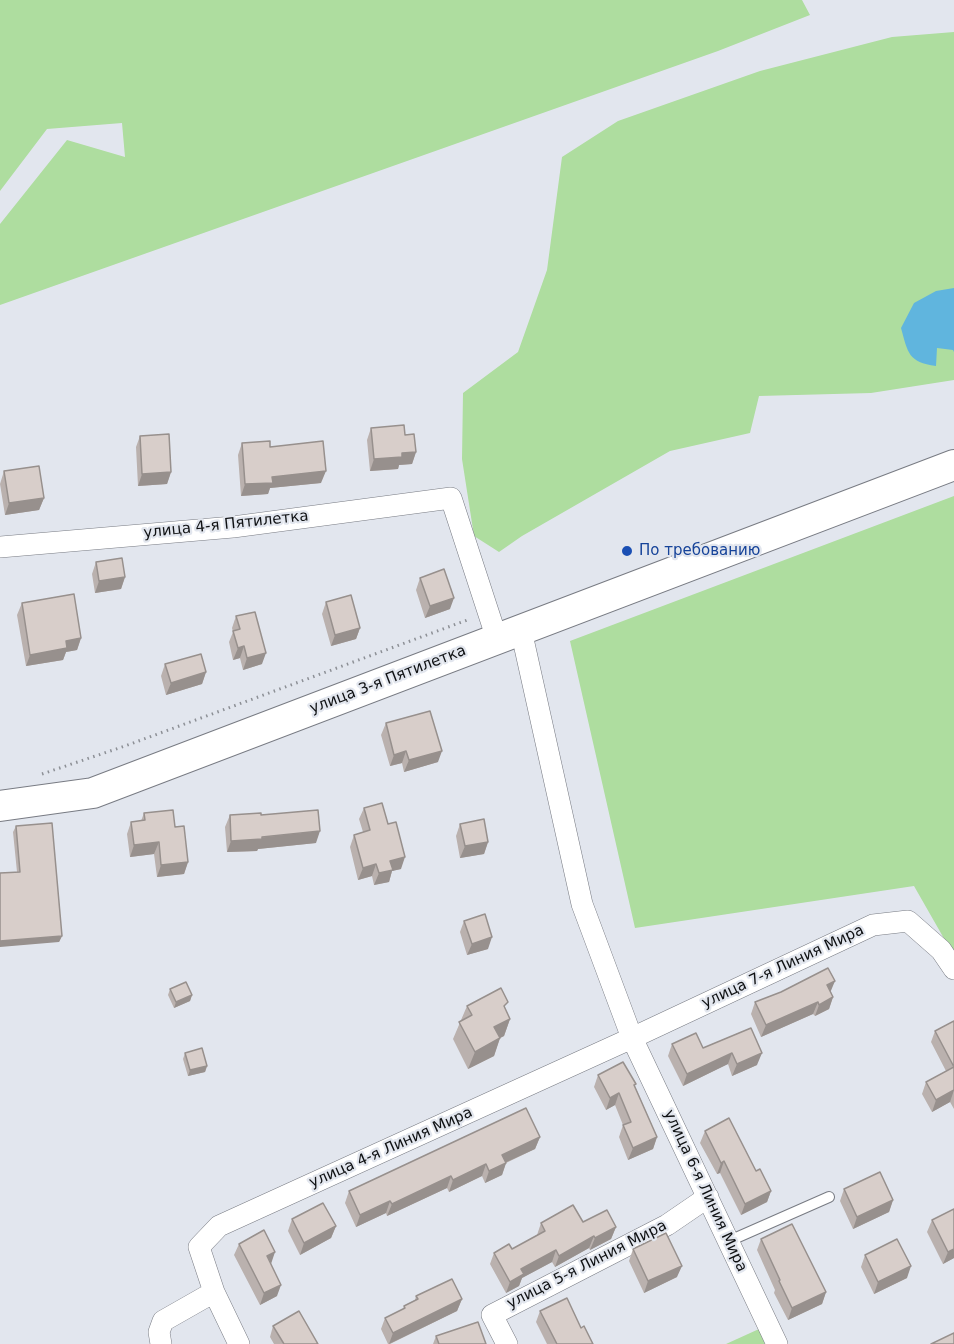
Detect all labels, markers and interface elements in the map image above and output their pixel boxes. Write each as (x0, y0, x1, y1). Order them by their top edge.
street label: улица 4-я Пятилетка (143, 507, 309, 543)
place label: По требованию (639, 542, 760, 560)
marker: По требованию (620, 544, 634, 558)
street label: улица 3-я Пятилетка (307, 642, 469, 718)
street label: улица 7-я Линия Мира (699, 921, 867, 1013)
street label: улица 4-я Линия Мира (307, 1104, 475, 1192)
street label: улица 6-я Линия Мира (659, 1107, 751, 1275)
street label: улица 5-я Линия Мира (504, 1217, 670, 1313)

